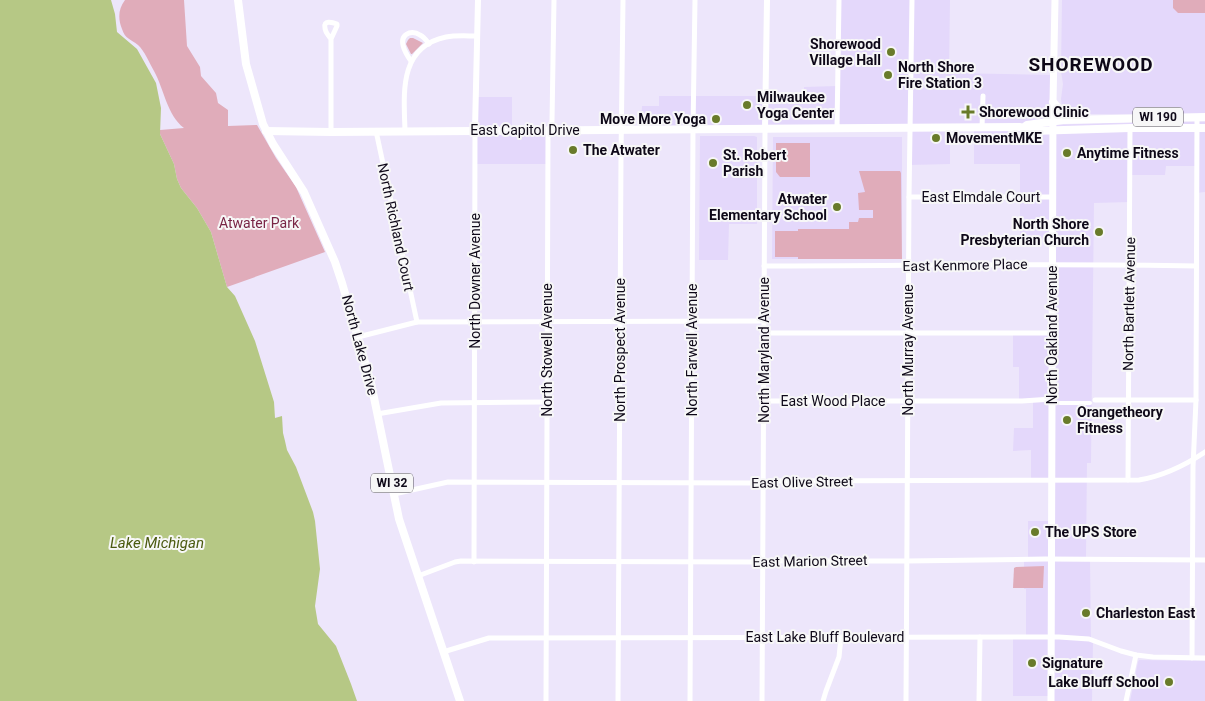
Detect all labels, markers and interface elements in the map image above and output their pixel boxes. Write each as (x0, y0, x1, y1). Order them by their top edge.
place label: Shorewood Village Hall (809, 36, 881, 68)
marker: Shorewood Village Hall (885, 46, 897, 58)
district label: SHOREWOOD (1028, 53, 1154, 76)
place label: North Shore Fire Station 3 (898, 59, 982, 91)
marker: North Shore Fire Station 3 (882, 69, 894, 81)
place label: Milwaukee Yoga Center (757, 89, 834, 121)
marker: Milwaukee Yoga Center (741, 99, 753, 111)
place label: Shorewood Clinic (979, 104, 1089, 120)
marker: Shorewood Clinic (961, 105, 975, 119)
road number: WI 190 (1133, 108, 1183, 126)
place label: Move More Yoga (600, 111, 706, 127)
marker: Move More Yoga (710, 113, 722, 125)
street label: East Capitol Drive (470, 122, 580, 138)
place label: MovementMKE (946, 130, 1042, 146)
marker: MovementMKE (930, 132, 942, 144)
place label: The Atwater (583, 142, 660, 158)
marker: The Atwater (567, 144, 579, 156)
place label: Anytime Fitness (1077, 145, 1179, 161)
place label: St. Robert Parish (723, 147, 787, 179)
marker: Anytime Fitness (1061, 147, 1073, 159)
marker: St. Robert Parish (707, 157, 719, 169)
street label: North Richland Court (375, 162, 417, 293)
street label: East Elmdale Court (922, 189, 1041, 205)
place label: Atwater Elementary School (709, 191, 827, 223)
marker: Atwater Elementary School (831, 201, 843, 213)
street label: North Downer Avenue (467, 213, 483, 349)
park label: Atwater Park (219, 215, 300, 231)
place label: North Shore Presbyterian Church (960, 216, 1089, 248)
marker: North Shore Presbyterian Church (1093, 226, 1105, 238)
street label: North Bartlett Avenue (1120, 237, 1138, 371)
street label: East Kenmore Place (902, 256, 1028, 274)
street label: North Oakland Avenue (1044, 265, 1060, 405)
street label: North Maryland Avenue (756, 277, 772, 423)
street label: North Prospect Avenue (612, 278, 628, 422)
street label: North Stowell Avenue (539, 283, 555, 417)
street label: North Farwell Avenue (684, 284, 700, 416)
street label: North Murray Avenue (900, 284, 916, 416)
street label: North Lake Drive (339, 293, 381, 397)
street label: East Wood Place (781, 393, 886, 409)
place label: Orangetheory Fitness (1077, 404, 1164, 436)
marker: Orangetheory Fitness (1061, 414, 1073, 426)
road number: WI 32 (371, 473, 413, 492)
street label: East Olive Street (751, 473, 853, 491)
place label: The UPS Store (1045, 524, 1137, 540)
marker: The UPS Store (1029, 526, 1041, 538)
water label: Lake Michigan (110, 534, 204, 552)
street label: East Marion Street (752, 552, 868, 570)
place label: Charleston East (1096, 605, 1195, 621)
marker: Charleston East (1080, 607, 1092, 619)
street label: East Lake Bluff Boulevard (746, 629, 904, 645)
place label: Signature (1042, 655, 1103, 671)
marker: Signature (1026, 657, 1038, 669)
place label: Lake Bluff School (1048, 674, 1159, 690)
marker: Lake Bluff School (1163, 676, 1175, 688)

